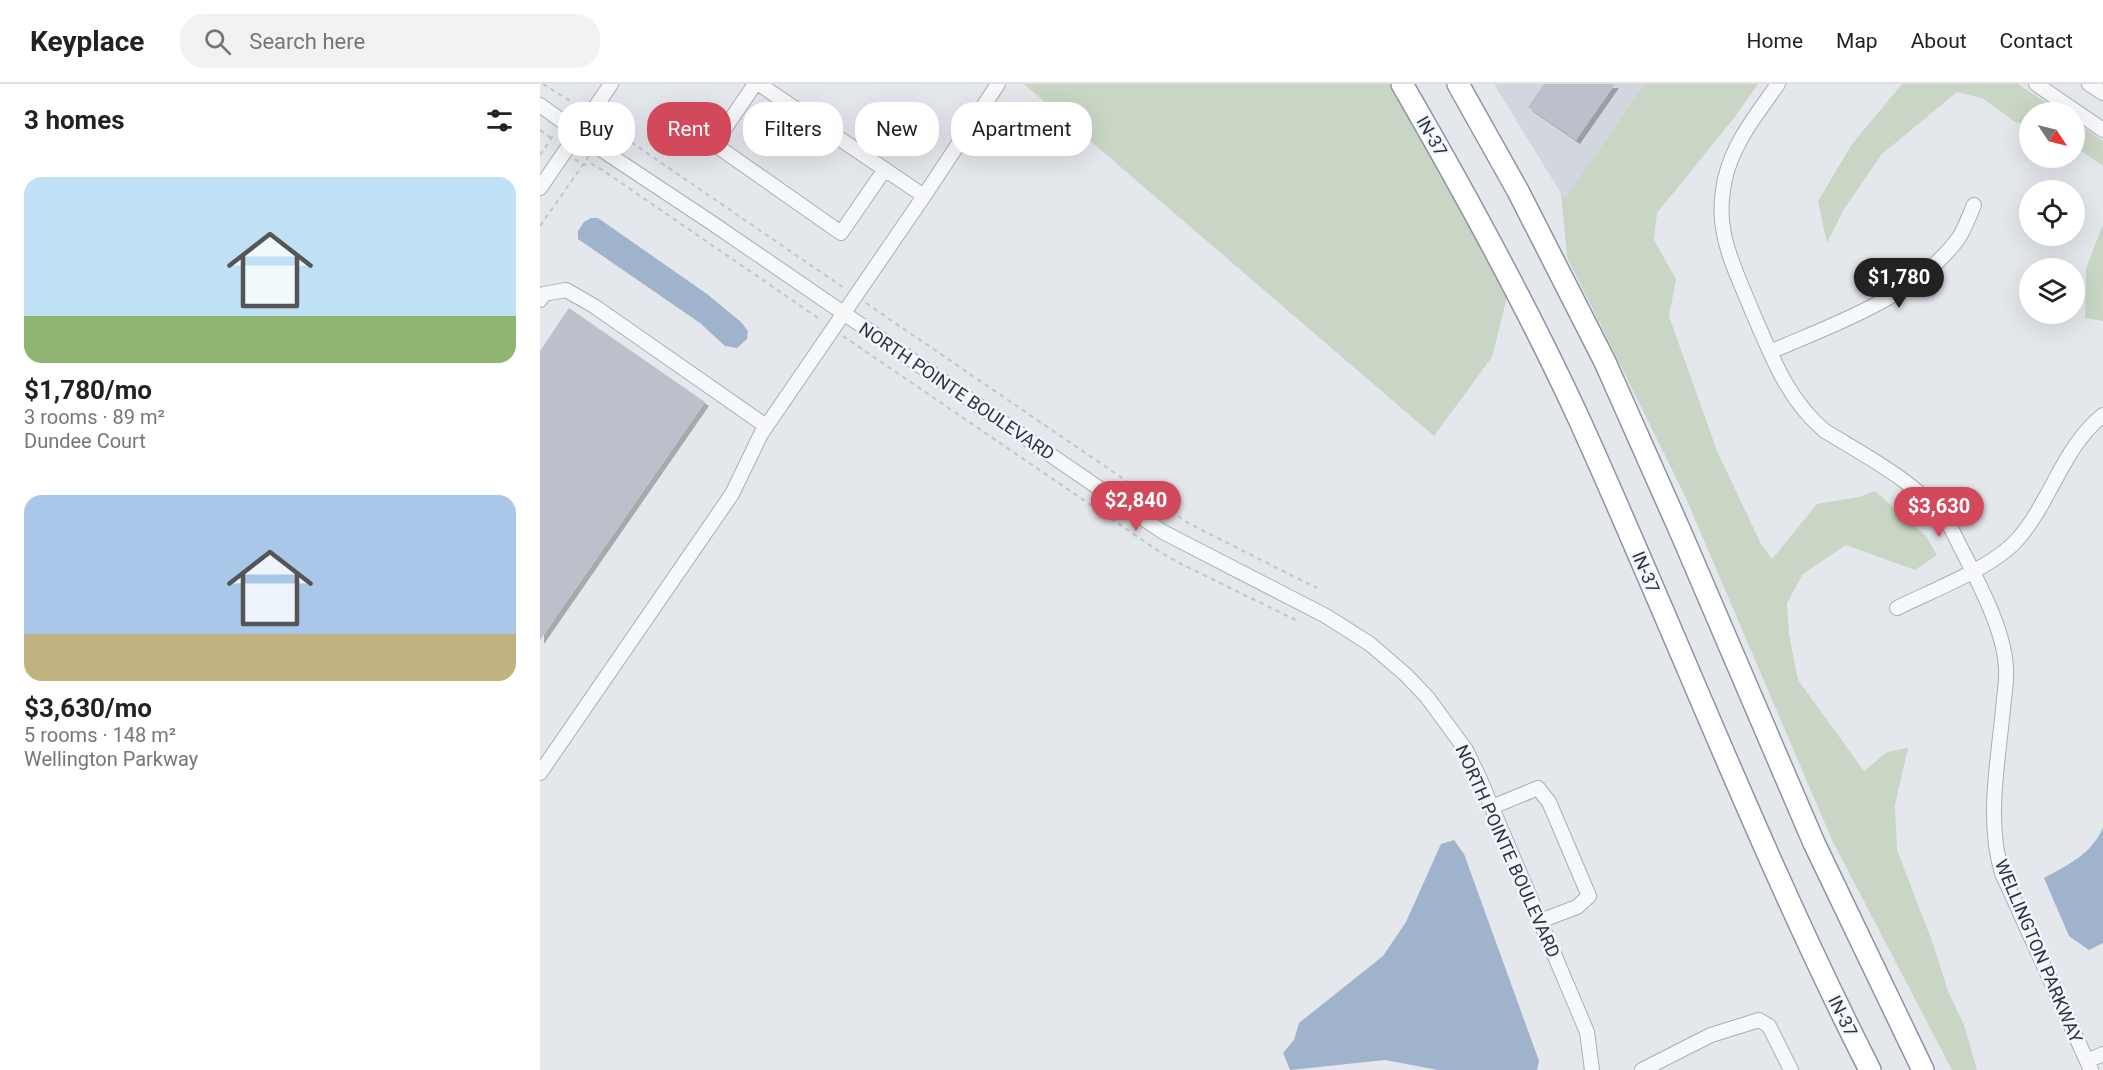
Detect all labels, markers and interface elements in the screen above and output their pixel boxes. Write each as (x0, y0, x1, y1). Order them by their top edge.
search box (180, 14, 600, 68)
text: Keyplace (30, 25, 144, 58)
icon: search (201, 25, 234, 58)
text: Search here (249, 29, 365, 54)
text: Home (1747, 29, 1803, 53)
text: Map (1836, 29, 1878, 53)
text: About (1911, 29, 1967, 53)
text: Contact (2000, 29, 2073, 53)
chip: Buy (558, 102, 635, 156)
chip: Rent (647, 102, 731, 156)
chip: Filters (743, 102, 843, 156)
chip: New (855, 102, 939, 156)
chip: Apartment (951, 102, 1092, 156)
north arrow (2019, 102, 2085, 168)
map controls (2019, 102, 2085, 324)
icon: filters (483, 104, 516, 137)
text: 3 homes (24, 105, 125, 135)
street label: IN-37 (1412, 112, 1452, 160)
button: locate (2019, 180, 2085, 246)
icon: home (216, 216, 324, 324)
pin: $1,780 (1850, 258, 1948, 309)
button: layers (2019, 258, 2085, 324)
text: $1,780 (1868, 265, 1930, 289)
street label: NORTH POINTE BOULEVARD (855, 318, 1059, 464)
text: $1,780/mo (24, 375, 152, 405)
text: 3 rooms · 89 m² (24, 405, 165, 429)
text: Dundee Court (24, 429, 146, 453)
pin: $2,840 (1087, 481, 1185, 532)
pin: $3,630 (1890, 487, 1988, 538)
text: $2,840 (1105, 488, 1167, 512)
text: $3,630 (1908, 494, 1970, 518)
icon: home (216, 534, 324, 642)
street label: IN-37 (1628, 548, 1664, 596)
text: $3,630/mo (24, 693, 152, 723)
text: 5 rooms · 148 m² (24, 723, 176, 747)
street label: NORTH POINTE BOULEVARD (1451, 741, 1565, 961)
text: Wellington Parkway (24, 747, 198, 771)
street label: WELLINGTON PARKWAY (1991, 856, 2087, 1046)
street label: IN-37 (1824, 992, 1862, 1040)

